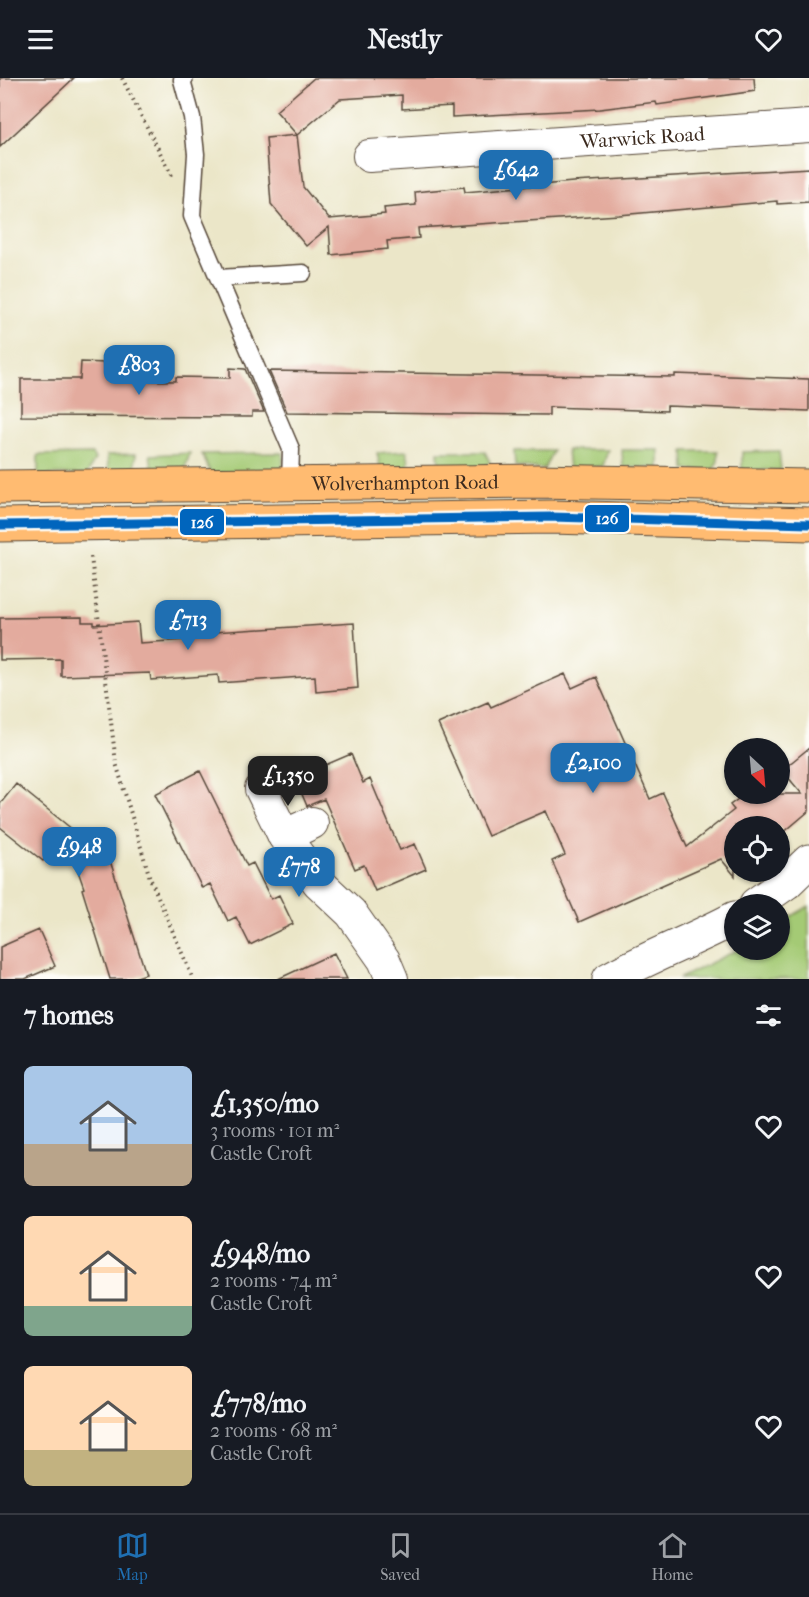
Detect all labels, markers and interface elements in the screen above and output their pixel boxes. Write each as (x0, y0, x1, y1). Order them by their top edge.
icon: menu (24, 23, 57, 56)
text: Nestly (367, 23, 442, 55)
icon: heart (752, 23, 785, 56)
street label: Warwick Road (578, 122, 707, 153)
pin: £642 (480, 150, 552, 201)
text: £642 (493, 158, 539, 181)
pin: £803 (103, 345, 175, 396)
text: £803 (118, 353, 160, 376)
street label: Wolverhampton Road (310, 470, 500, 495)
line badge: 126 (584, 504, 630, 533)
line badge: 126 (179, 508, 225, 536)
text: 126 (596, 509, 619, 528)
text: 126 (191, 513, 214, 532)
pin: £713 (152, 600, 224, 651)
text: £713 (169, 608, 207, 631)
north arrow (724, 738, 790, 804)
map controls (724, 738, 790, 960)
pin: £2,100 (544, 743, 642, 794)
text: £2,100 (565, 751, 621, 774)
pin: £1,350 (239, 756, 337, 807)
text: £1,350 (262, 764, 314, 787)
button: locate (724, 816, 790, 882)
pin: £948 (43, 827, 115, 878)
text: £948 (56, 835, 102, 858)
pin: £778 (263, 847, 335, 898)
text: £778 (278, 855, 320, 878)
button: layers (724, 894, 790, 960)
icon: filters (752, 999, 785, 1032)
text: 7 homes (24, 1000, 114, 1031)
text: £1,350/mo (210, 1088, 319, 1119)
icon: home (72, 1090, 144, 1162)
icon: heart (752, 1110, 785, 1143)
text: 3 rooms · 101 m² (210, 1119, 339, 1142)
text: Castle Croft (210, 1142, 312, 1165)
text: £948/mo (210, 1238, 310, 1269)
icon: home (72, 1240, 144, 1312)
icon: heart (752, 1260, 785, 1293)
text: 2 rooms · 74 m² (210, 1269, 337, 1292)
text: Castle Croft (210, 1292, 312, 1315)
text: £778/mo (210, 1388, 307, 1419)
icon: home (72, 1390, 144, 1462)
icon: heart (752, 1410, 785, 1443)
text: 2 rooms · 68 m² (210, 1419, 337, 1442)
text: Castle Croft (210, 1442, 312, 1465)
tab: Map (116, 1529, 149, 1584)
tab: Saved (380, 1529, 420, 1584)
tab: Home (652, 1529, 693, 1584)

